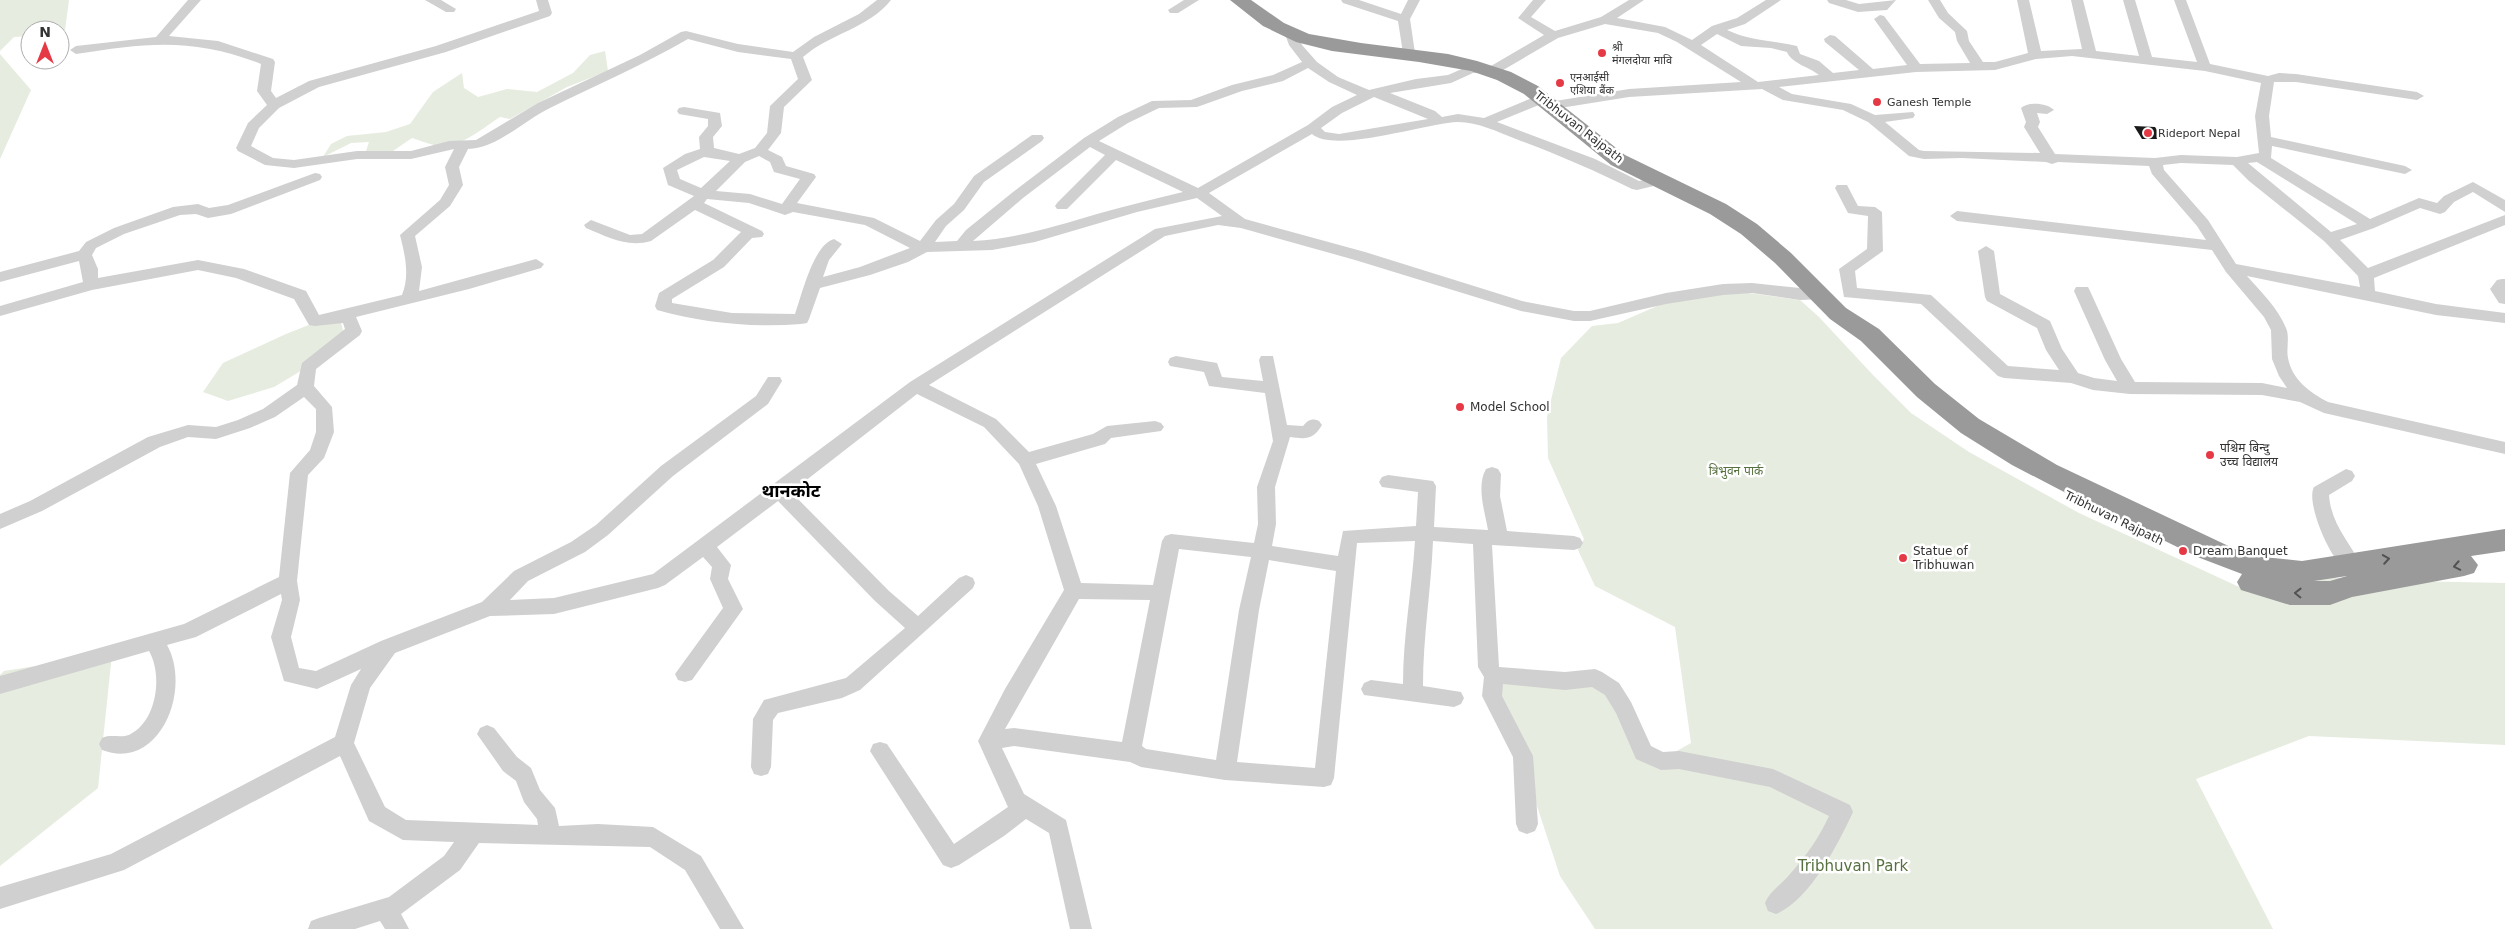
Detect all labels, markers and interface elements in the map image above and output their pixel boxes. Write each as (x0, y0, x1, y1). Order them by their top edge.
north arrow (20, 20, 70, 70)
text: N (39, 24, 51, 40)
place label: श्री मंगलदोया मावि (1612, 41, 1673, 67)
marker: श्री मंगलदोया मावि (1596, 47, 1608, 59)
place label: एनआईसी एशिया बैंक (1570, 71, 1614, 97)
marker: एनआईसी एशिया बैंक (1554, 77, 1566, 89)
street label: Tribhuvan Rajpath (1531, 87, 1626, 166)
marker: Ganesh Temple (1871, 96, 1883, 108)
place label: Ganesh Temple (1887, 96, 1972, 109)
marker: Rideport Nepal (2142, 127, 2154, 139)
place label: Rideport Nepal (2158, 127, 2240, 140)
place label: Model School (1470, 400, 1550, 414)
marker: Model School (1454, 401, 1466, 413)
place label: पश्चिम बिन्दु उच्च विद्यालय (2220, 440, 2279, 469)
marker: पश्चिम बिन्दु उच्च विद्यालय (2204, 449, 2216, 461)
park label: त्रिभुवन पार्क (1709, 463, 1764, 479)
district label: थानकोट (761, 480, 821, 501)
street label: Tribhuvan Rajpath (2061, 487, 2166, 548)
place label: Statue of Tribhuwan (1912, 544, 1974, 572)
place label: Dream Banquet (2193, 544, 2288, 558)
marker: Dream Banquet (2177, 545, 2189, 557)
marker: Statue of Tribhuwan (1897, 552, 1909, 564)
one-way arrow (2382, 555, 2391, 565)
one-way arrow (2453, 560, 2462, 571)
one-way arrow (2293, 588, 2301, 598)
park label: Tribhuvan Park (1797, 857, 1909, 875)

